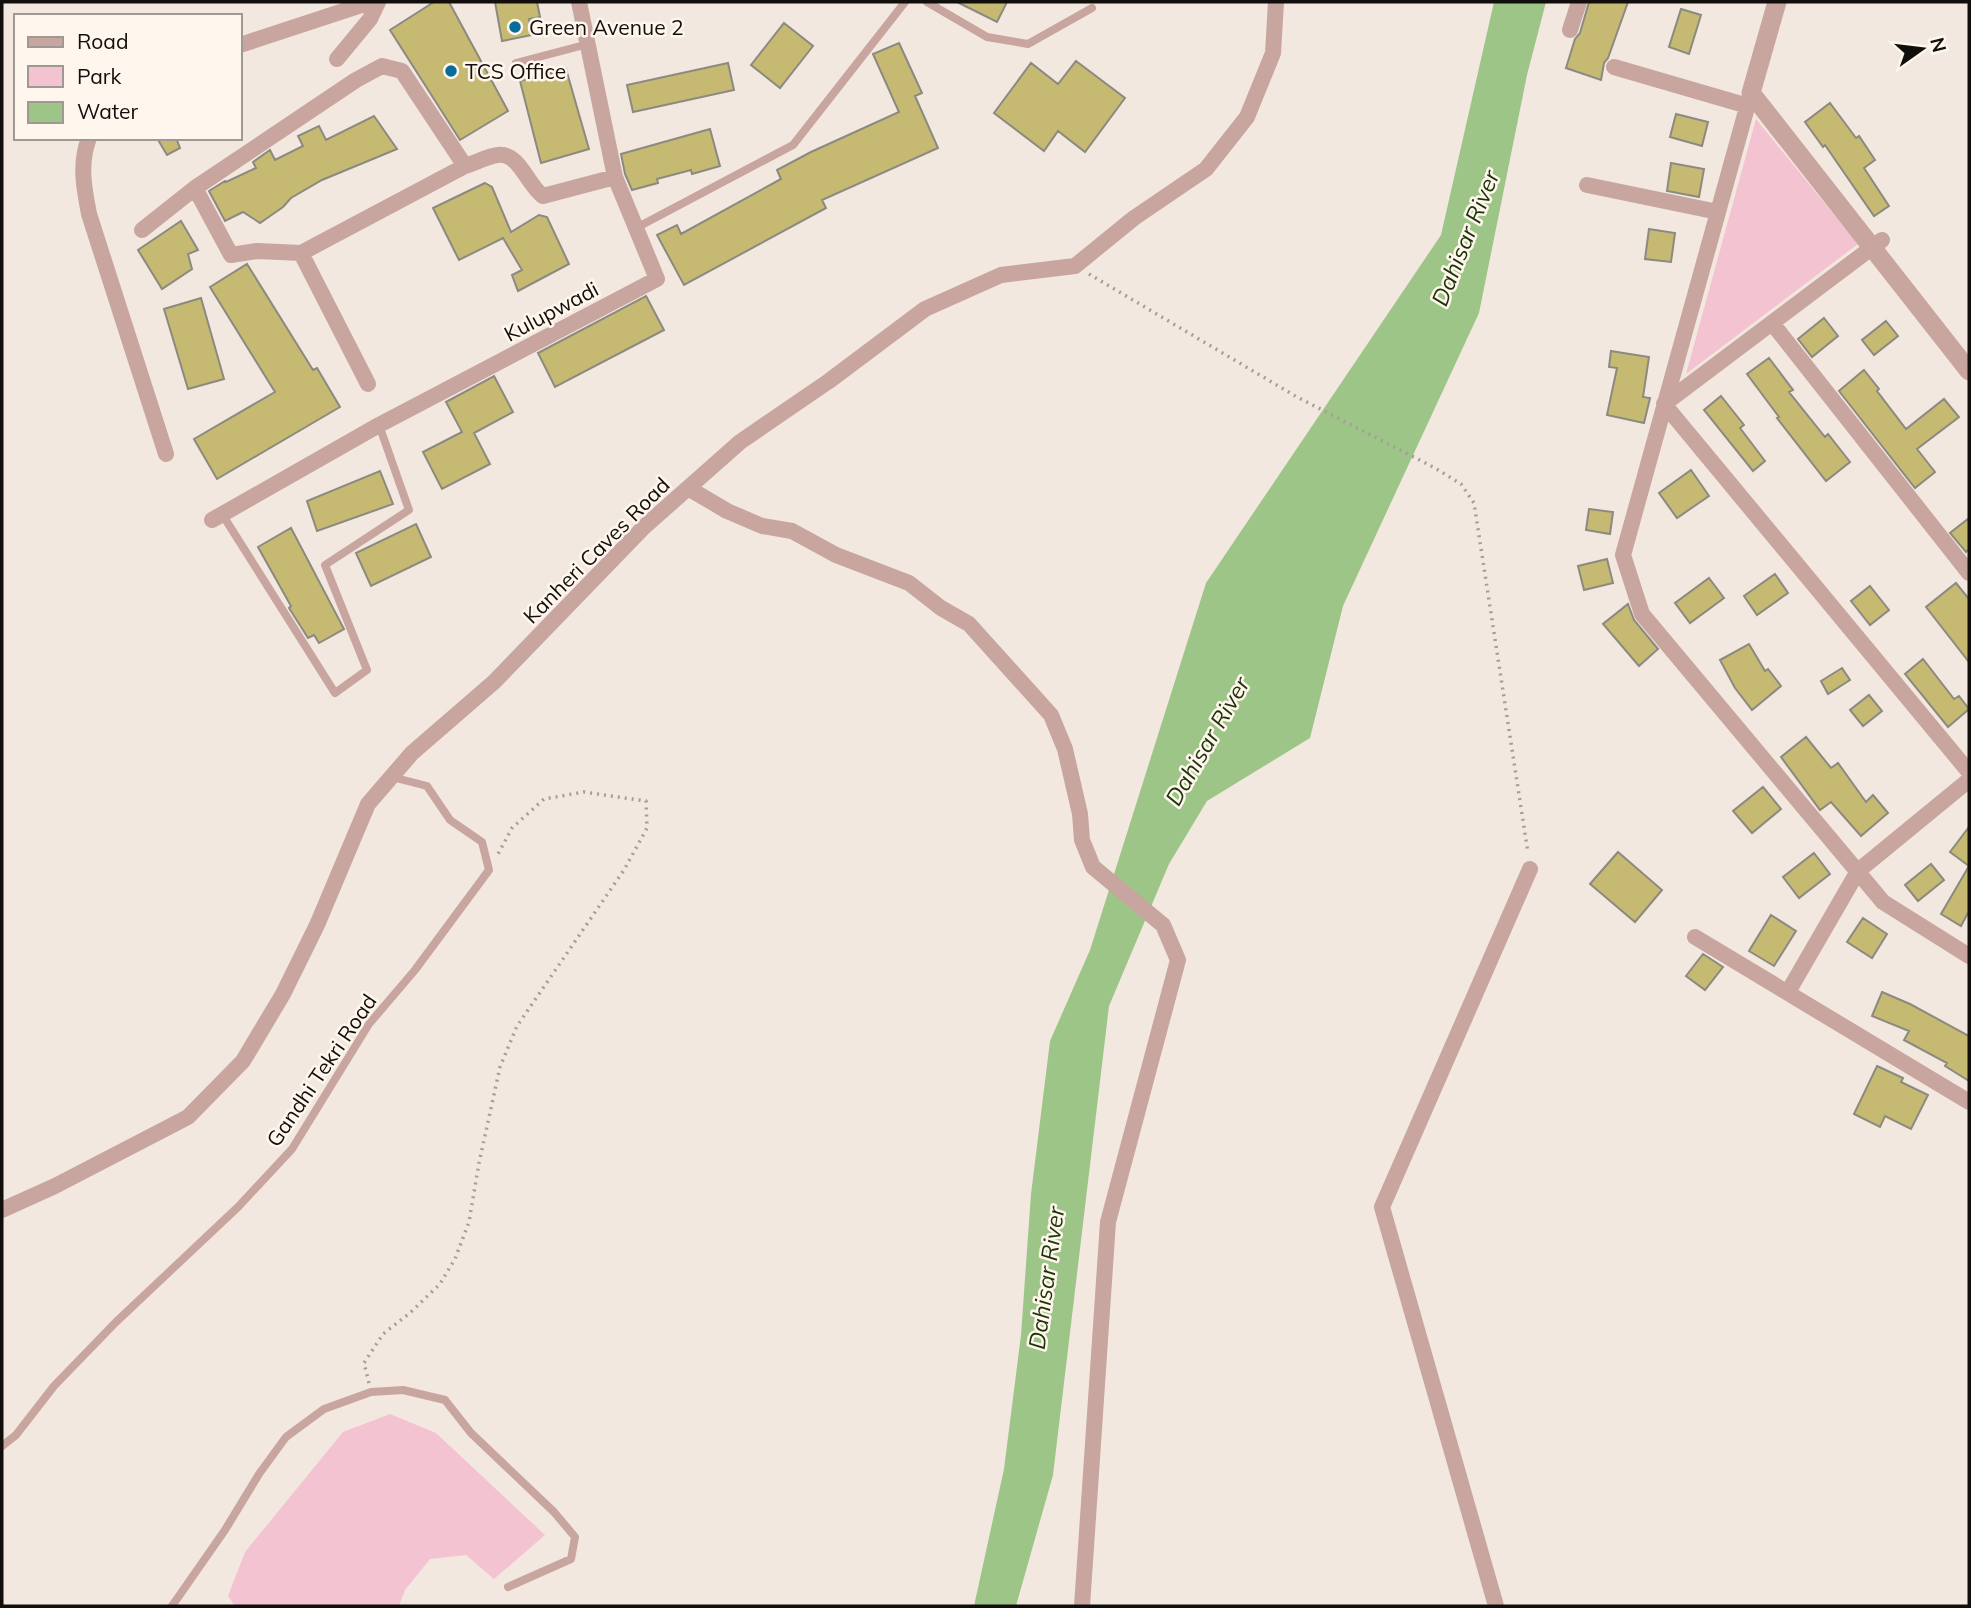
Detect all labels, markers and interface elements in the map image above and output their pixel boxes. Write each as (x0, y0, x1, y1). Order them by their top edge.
legend (14, 14, 242, 140)
place label: Green Avenue 2 (529, 14, 684, 40)
north arrow (1887, 14, 1957, 84)
marker: Green Avenue 2 (507, 19, 523, 35)
text: Road (77, 28, 128, 54)
text: N (1925, 35, 1952, 55)
place label: TCS Office (465, 58, 566, 84)
text: Park (77, 63, 121, 89)
marker: TCS Office (443, 63, 459, 79)
text: Water (77, 98, 138, 124)
water label: Dahisar River (1425, 164, 1506, 310)
street label: Kulupwadi (499, 275, 603, 347)
street label: Kanheri Caves Road (517, 471, 675, 629)
water label: Dahisar River (1158, 670, 1256, 811)
street label: Gandhi Tekri Road (260, 989, 382, 1151)
water label: Dahisar River (1022, 1203, 1071, 1351)

